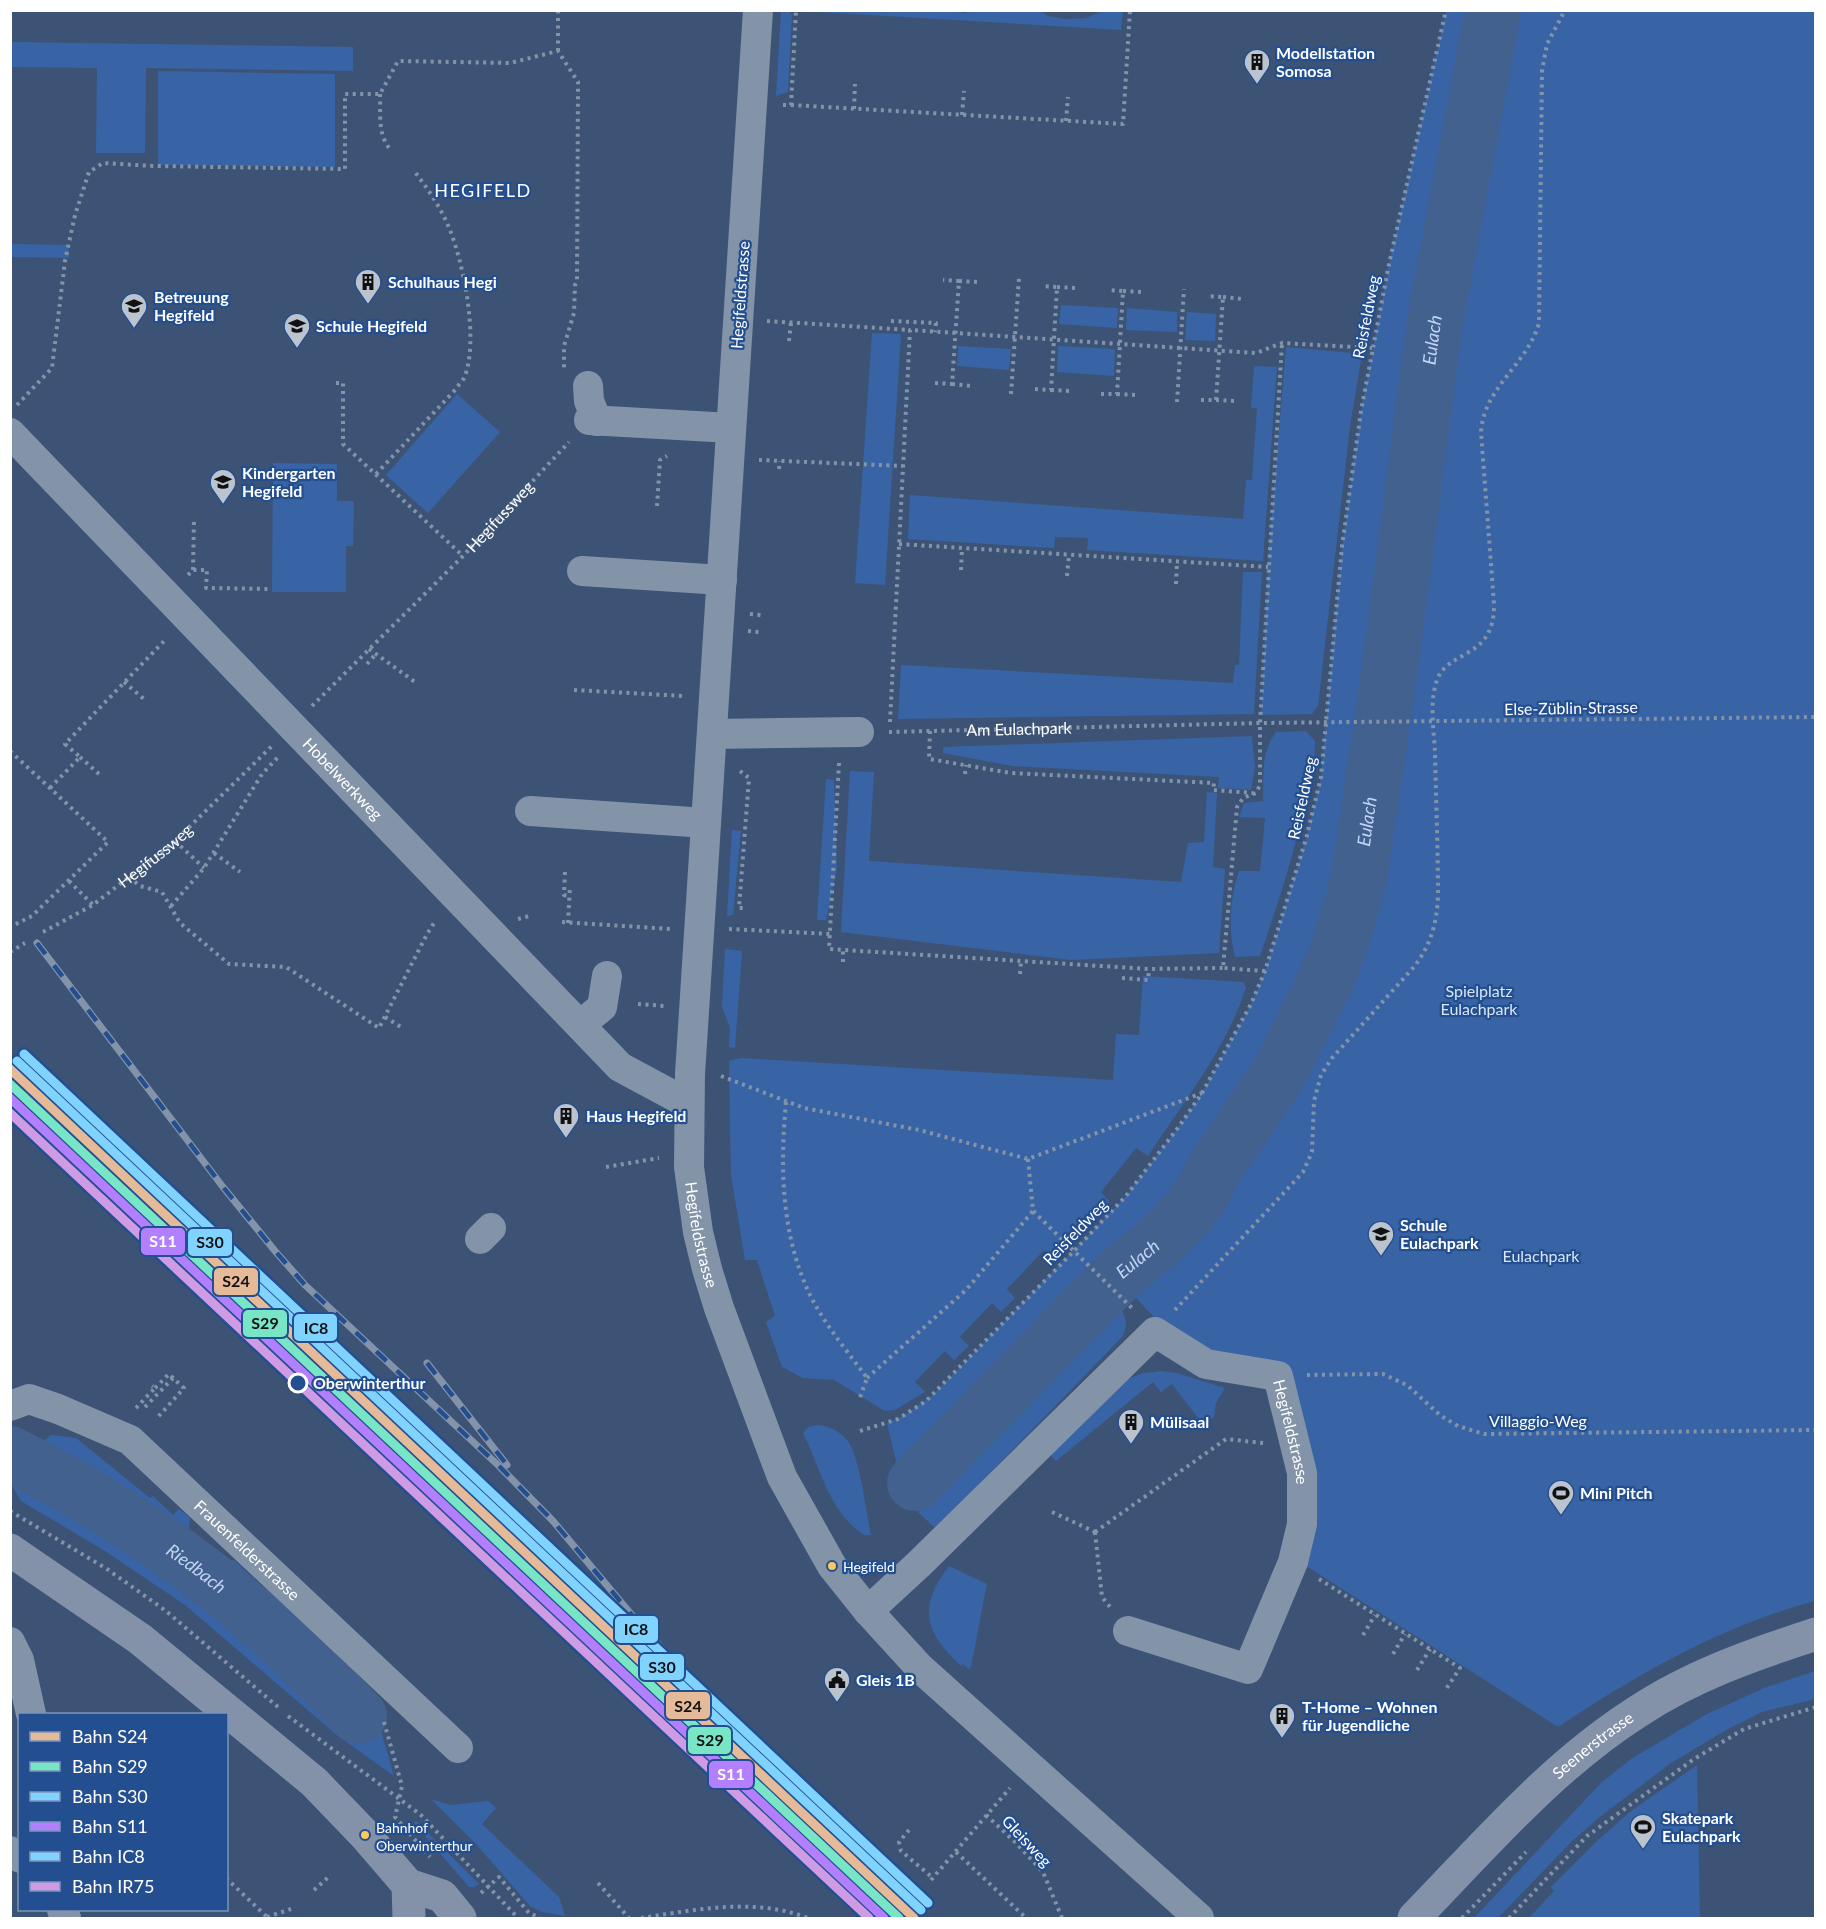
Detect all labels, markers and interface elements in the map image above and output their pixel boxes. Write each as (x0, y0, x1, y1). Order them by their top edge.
place label: Modellstation Somosa (1276, 43, 1375, 80)
building icon: Modellstation Somosa (1242, 47, 1272, 85)
district label: HEGIFELD (434, 179, 532, 201)
street label: Hegifeldstrasse (726, 241, 753, 349)
building icon: Schulhaus Hegi (353, 267, 383, 305)
place label: Schulhaus Hegi (388, 272, 497, 291)
street label: Reisfeldweg (1348, 274, 1383, 360)
place label: Betreuung Hegifeld (154, 287, 229, 324)
school or university icon: Betreuung Hegifeld (119, 291, 149, 329)
school or university icon: Schule Hegifeld (282, 311, 312, 349)
water label: Eulach (1417, 313, 1446, 366)
place label: Schule Hegifeld (316, 316, 427, 335)
place label: Kindergarten Hegifeld (242, 463, 336, 500)
school or university icon: Kindergarten Hegifeld (208, 467, 238, 505)
street label: Hegifussweg (462, 476, 537, 556)
street label: Else-Züblin-Strasse (1504, 697, 1638, 718)
street label: Am Eulachpark (966, 718, 1073, 739)
street label: Hobelwerkweg (299, 734, 387, 823)
street label: Reisfeldweg (1283, 755, 1320, 841)
water label: Eulach (1352, 795, 1381, 848)
street label: Hegifussweg (114, 820, 196, 891)
park label: Spielplatz Eulachpark (1441, 981, 1518, 1018)
building icon: Haus Hegifeld (551, 1101, 581, 1139)
place label: Haus Hegifeld (586, 1106, 686, 1125)
street label: Hegifeldstrasse (682, 1180, 722, 1290)
street label: Reisfeldweg (1038, 1195, 1111, 1269)
place label: Schule Eulachpark (1400, 1215, 1479, 1252)
school or university icon: Schule Eulachpark (1366, 1219, 1396, 1257)
line badge: S11 (140, 1227, 186, 1256)
line badge: S30 (187, 1228, 233, 1257)
text: S11 (149, 1231, 177, 1250)
text: S30 (196, 1232, 224, 1251)
water label: Eulach (1111, 1234, 1164, 1283)
park label: Eulachpark (1503, 1246, 1580, 1265)
line badge: S24 (213, 1267, 259, 1296)
text: S24 (222, 1271, 250, 1290)
line badge: S29 (242, 1309, 288, 1338)
text: S29 (251, 1313, 279, 1332)
line badge: IC8 (293, 1313, 338, 1342)
text: IC8 (304, 1318, 328, 1337)
marker: Oberwinterthur (288, 1373, 308, 1393)
place label: Oberwinterthur (313, 1373, 426, 1392)
street label: Hegifeldstrasse (1270, 1377, 1312, 1484)
building icon: Mülisaal (1116, 1407, 1146, 1445)
street label: Villaggio-Weg (1489, 1411, 1587, 1430)
place label: Mülisaal (1150, 1412, 1209, 1431)
sports icon: Mini Pitch (1546, 1478, 1576, 1516)
place label: Mini Pitch (1580, 1483, 1653, 1502)
street label: Frauenfelderstrasse (191, 1496, 304, 1604)
water label: Riedbach (163, 1539, 231, 1598)
place label: Hegifeld (843, 1558, 895, 1575)
marker: Hegifeld (826, 1560, 838, 1572)
line badge: IC8 (614, 1615, 659, 1644)
text: IC8 (624, 1619, 648, 1638)
line badge: S30 (639, 1653, 685, 1681)
text: S30 (648, 1657, 676, 1676)
public building icon: Gleis 1B (822, 1665, 852, 1703)
place label: Gleis 1B (856, 1670, 915, 1689)
line badge: S24 (665, 1691, 711, 1720)
text: S24 (674, 1696, 702, 1715)
place label: T-Home – Wohnen für Jugendliche (1302, 1697, 1437, 1734)
building icon: T-Home – Wohnen für Jugendliche (1267, 1701, 1297, 1739)
street label: Seenerstrasse (1548, 1707, 1636, 1782)
legend (18, 1713, 228, 1911)
text: Bahn S24 (72, 1725, 148, 1747)
line badge: S29 (687, 1726, 732, 1755)
text: S29 (696, 1730, 724, 1749)
text: Bahn S29 (72, 1755, 148, 1777)
line badge: S11 (708, 1760, 754, 1789)
text: S11 (717, 1764, 745, 1783)
text: Bahn S30 (72, 1785, 148, 1807)
place label: Skatepark Eulachpark (1662, 1808, 1741, 1845)
street label: Gleisweg (999, 1811, 1056, 1870)
sports icon: Skatepark Eulachpark (1628, 1812, 1658, 1850)
text: Bahn S11 (72, 1815, 148, 1837)
place label: Bahnhof Oberwinterthur (376, 1819, 473, 1854)
marker: Bahnhof Oberwinterthur (359, 1829, 371, 1841)
text: Bahn IC8 (72, 1845, 145, 1867)
text: Bahn IR75 (72, 1875, 154, 1897)

